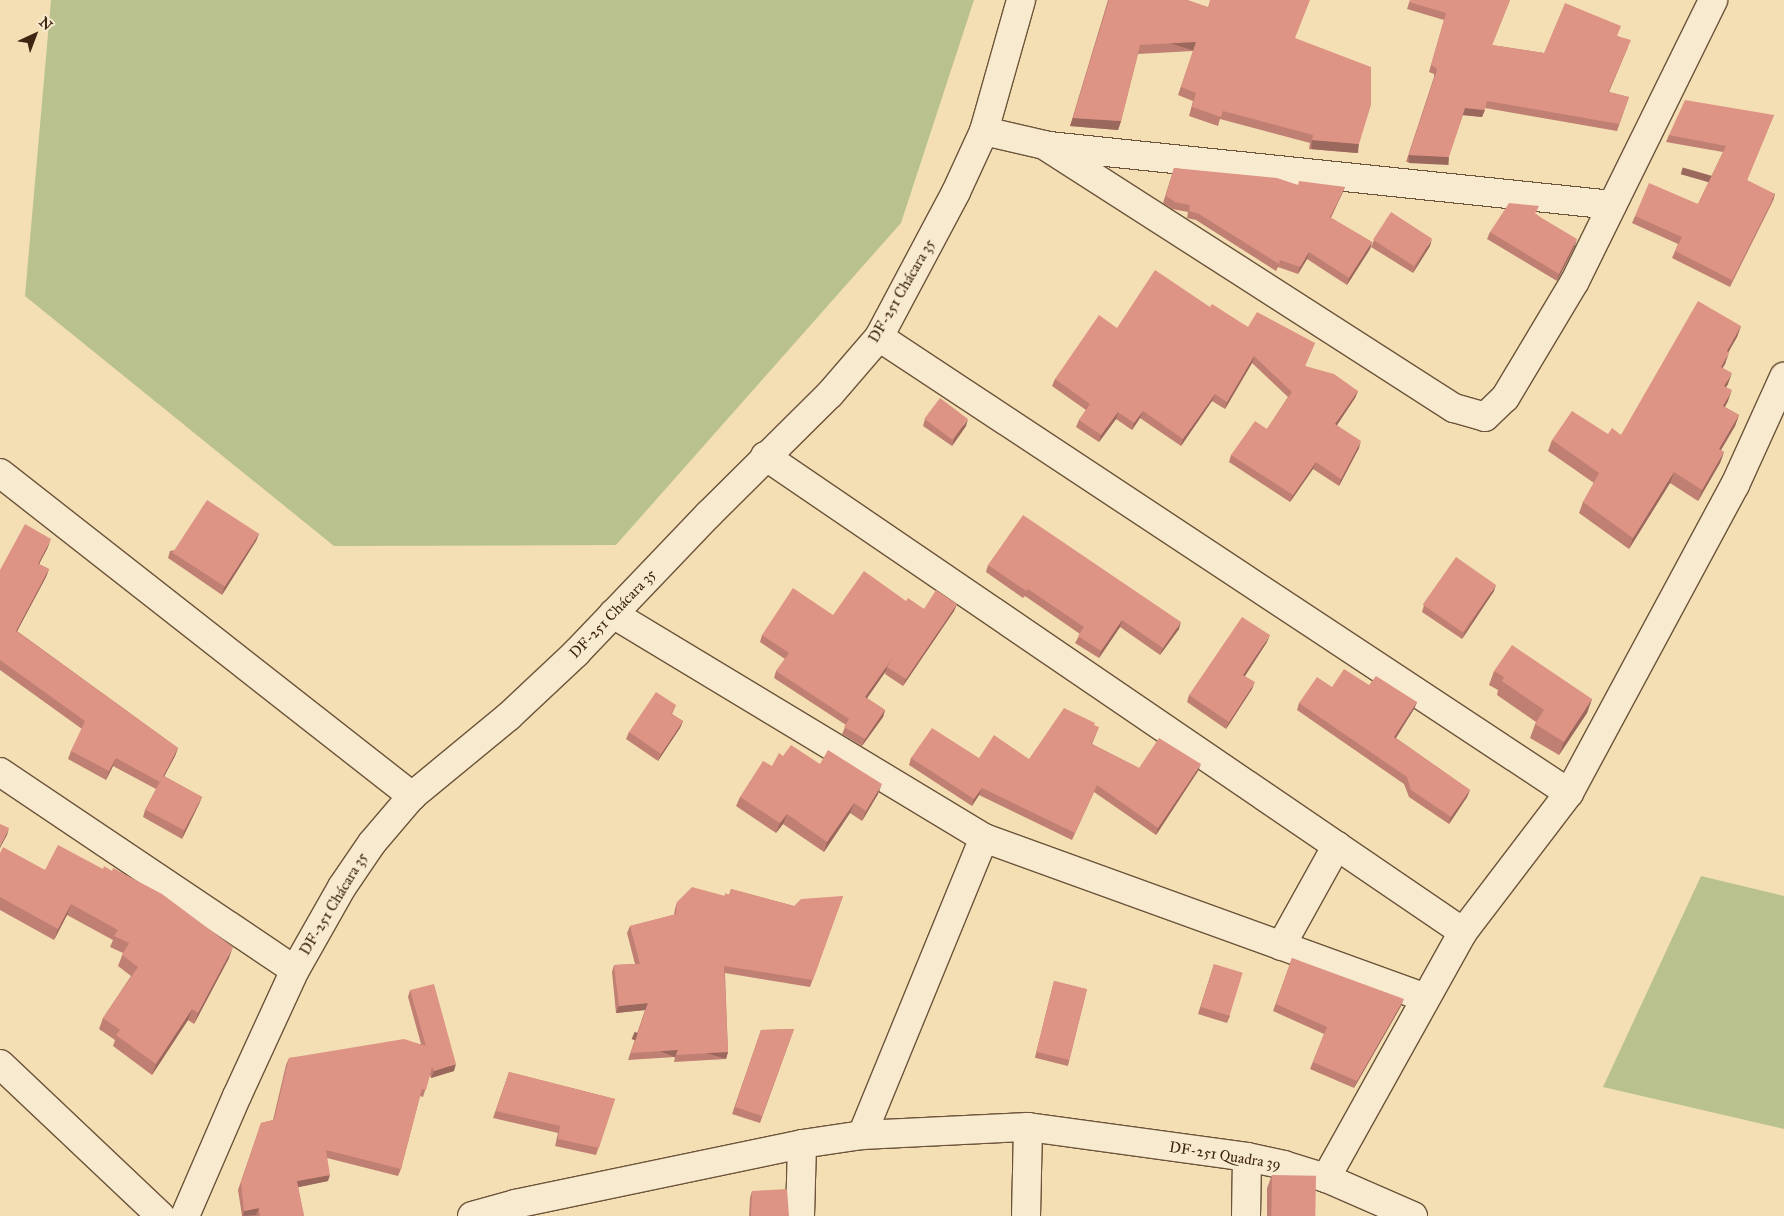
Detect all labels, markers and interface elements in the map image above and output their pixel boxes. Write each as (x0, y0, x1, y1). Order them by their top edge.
north arrow (10, 10, 60, 60)
text: N (35, 13, 56, 34)
street label: DF-251 Chácara 35 (865, 236, 939, 346)
street label: DF-251 Chácara 35 (566, 566, 660, 662)
street label: DF-251 Chácara 35 (296, 849, 372, 959)
street label: DF-251 Quadra 39 (1168, 1138, 1282, 1174)

